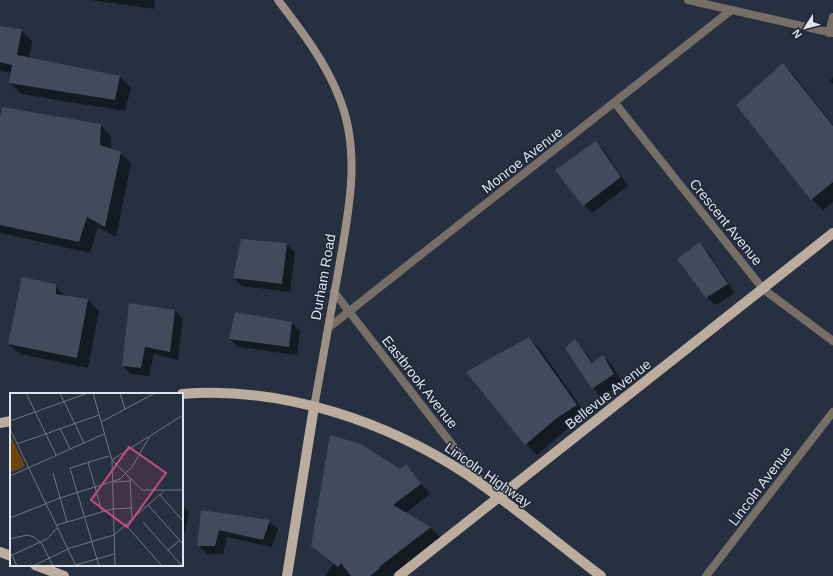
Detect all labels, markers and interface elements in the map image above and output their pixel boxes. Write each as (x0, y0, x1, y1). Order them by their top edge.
north arrow (785, 8, 825, 48)
text: N (790, 27, 804, 41)
street label: Monroe Avenue (479, 123, 566, 196)
street label: Crescent Avenue (686, 176, 766, 269)
street label: Durham Road (308, 233, 338, 321)
street label: Eastbrook Avenue (379, 332, 461, 432)
street label: Bellevue Avenue (562, 356, 654, 432)
inset map (10, 393, 183, 566)
street label: Lincoln Highway (442, 439, 534, 511)
street label: Lincoln Avenue (725, 443, 795, 529)

